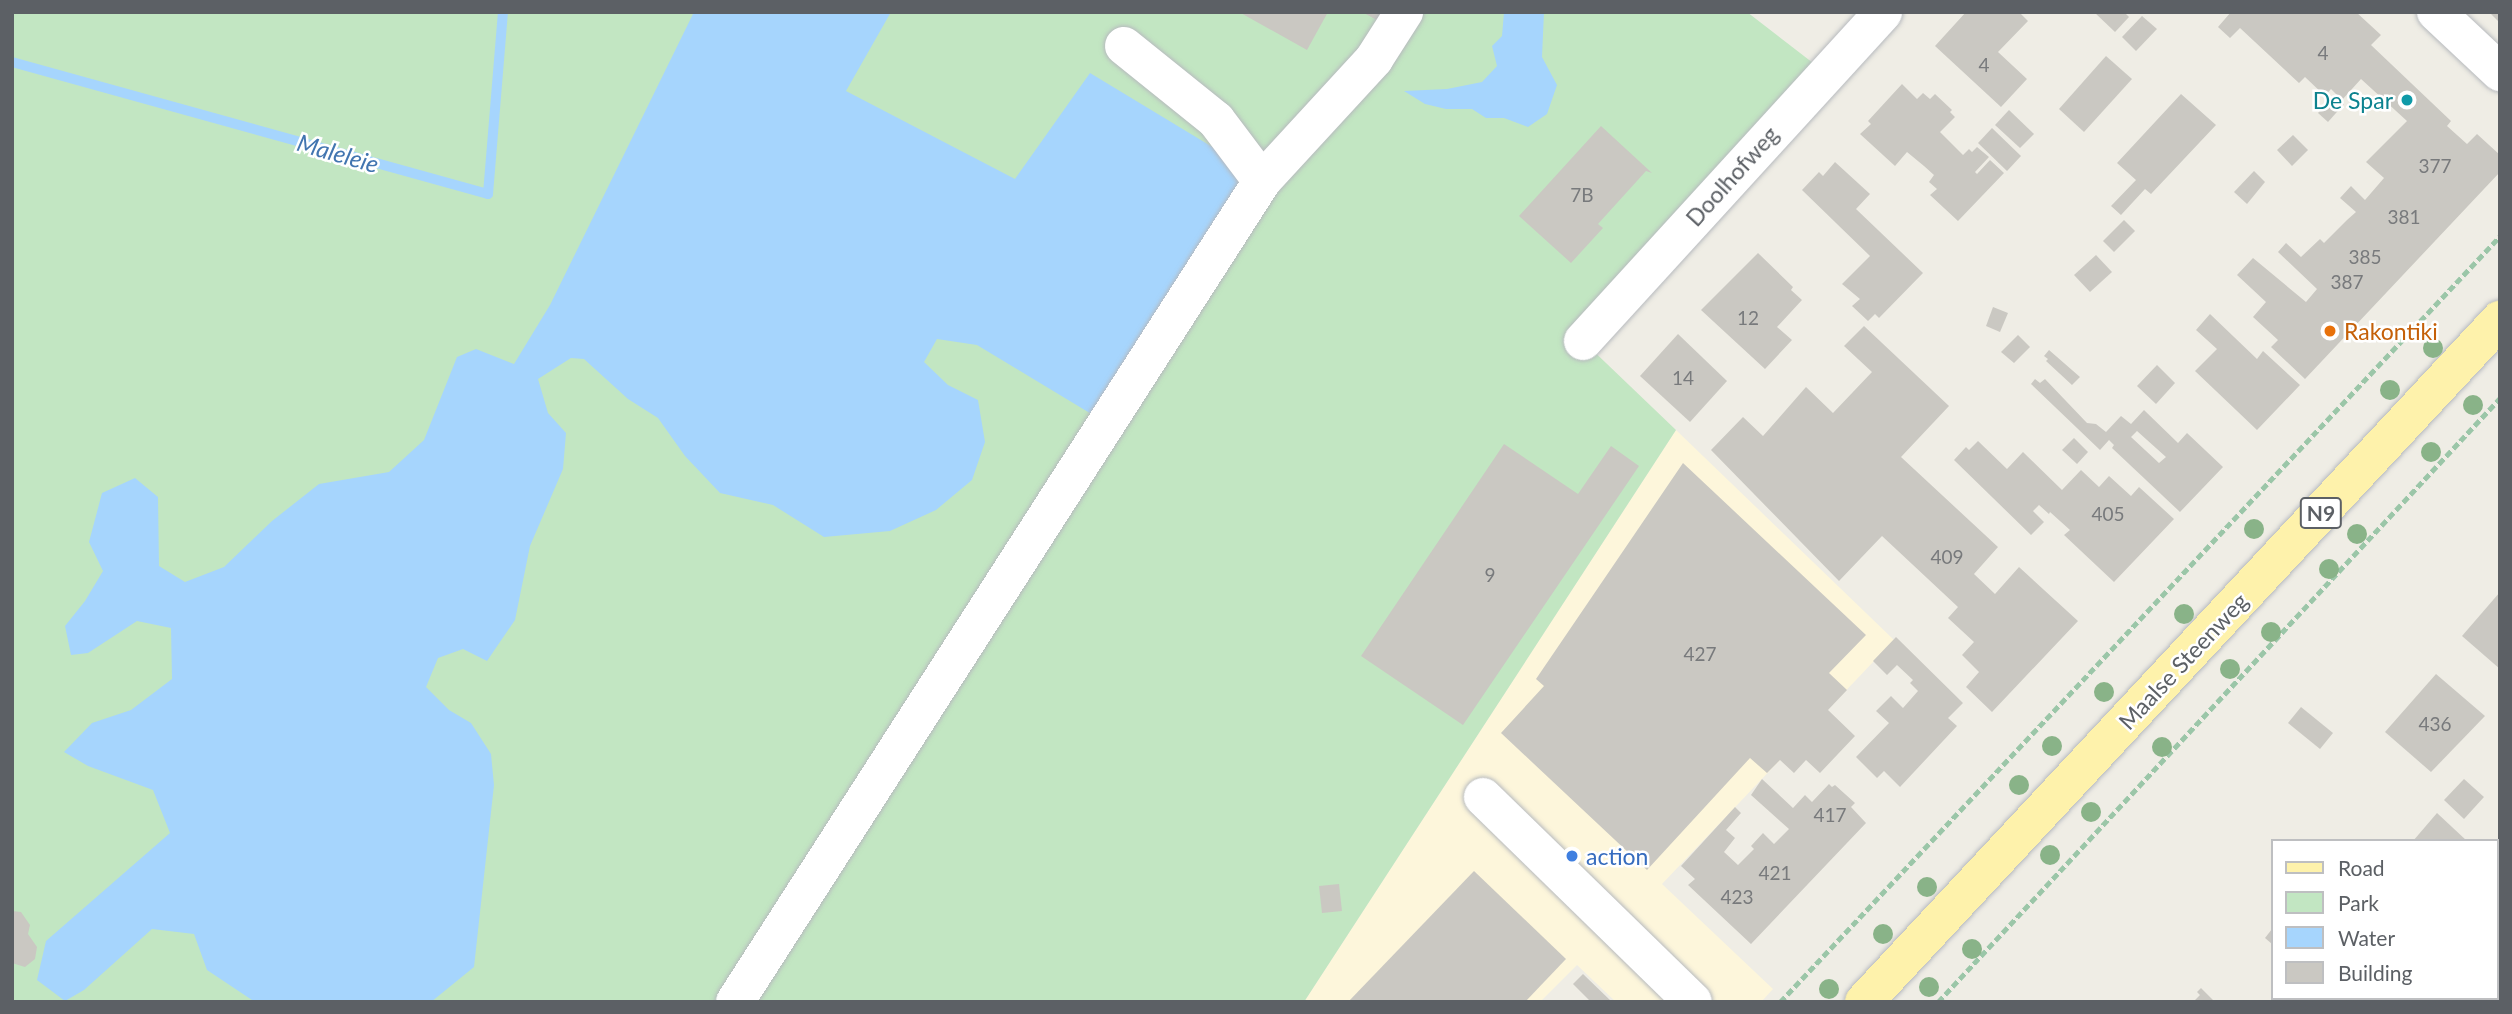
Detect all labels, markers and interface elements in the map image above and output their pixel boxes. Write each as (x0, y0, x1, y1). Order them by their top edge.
house number: 4 (2317, 42, 2329, 64)
house number: 4 (1978, 54, 1990, 76)
place label: De Spar (2313, 86, 2393, 114)
marker: De Spar (2399, 92, 2415, 108)
street label: Doolhofweg (1680, 120, 1784, 232)
water label: Maleleie (294, 128, 382, 178)
house number: 377 (2418, 155, 2452, 177)
house number: 7B (1570, 184, 1594, 206)
house number: 381 (2387, 206, 2421, 228)
house number: 385 (2348, 246, 2382, 268)
house number: 387 (2330, 271, 2364, 293)
house number: 12 (1737, 307, 1759, 329)
place label: Rakontiki (2344, 317, 2438, 345)
marker: Rakontiki (2322, 323, 2338, 339)
house number: 14 (1672, 367, 1694, 389)
road number: N9 (2298, 496, 2344, 530)
house number: 405 (2091, 503, 2125, 525)
house number: 409 (1930, 546, 1964, 568)
house number: 9 (1484, 564, 1496, 586)
street label: Maalse Steenweg (2113, 587, 2253, 735)
house number: 427 (1683, 643, 1717, 665)
house number: 436 (2418, 713, 2452, 735)
house number: 417 (1813, 804, 1847, 826)
legend (2270, 839, 2498, 1000)
place label: action (1586, 842, 1648, 870)
marker: action (1564, 848, 1580, 864)
text: Road (2338, 855, 2385, 880)
house number: 421 (1758, 862, 1792, 884)
house number: 423 (1720, 886, 1754, 908)
text: Park (2338, 890, 2379, 915)
text: Water (2338, 925, 2395, 950)
text: Building (2338, 960, 2413, 985)

